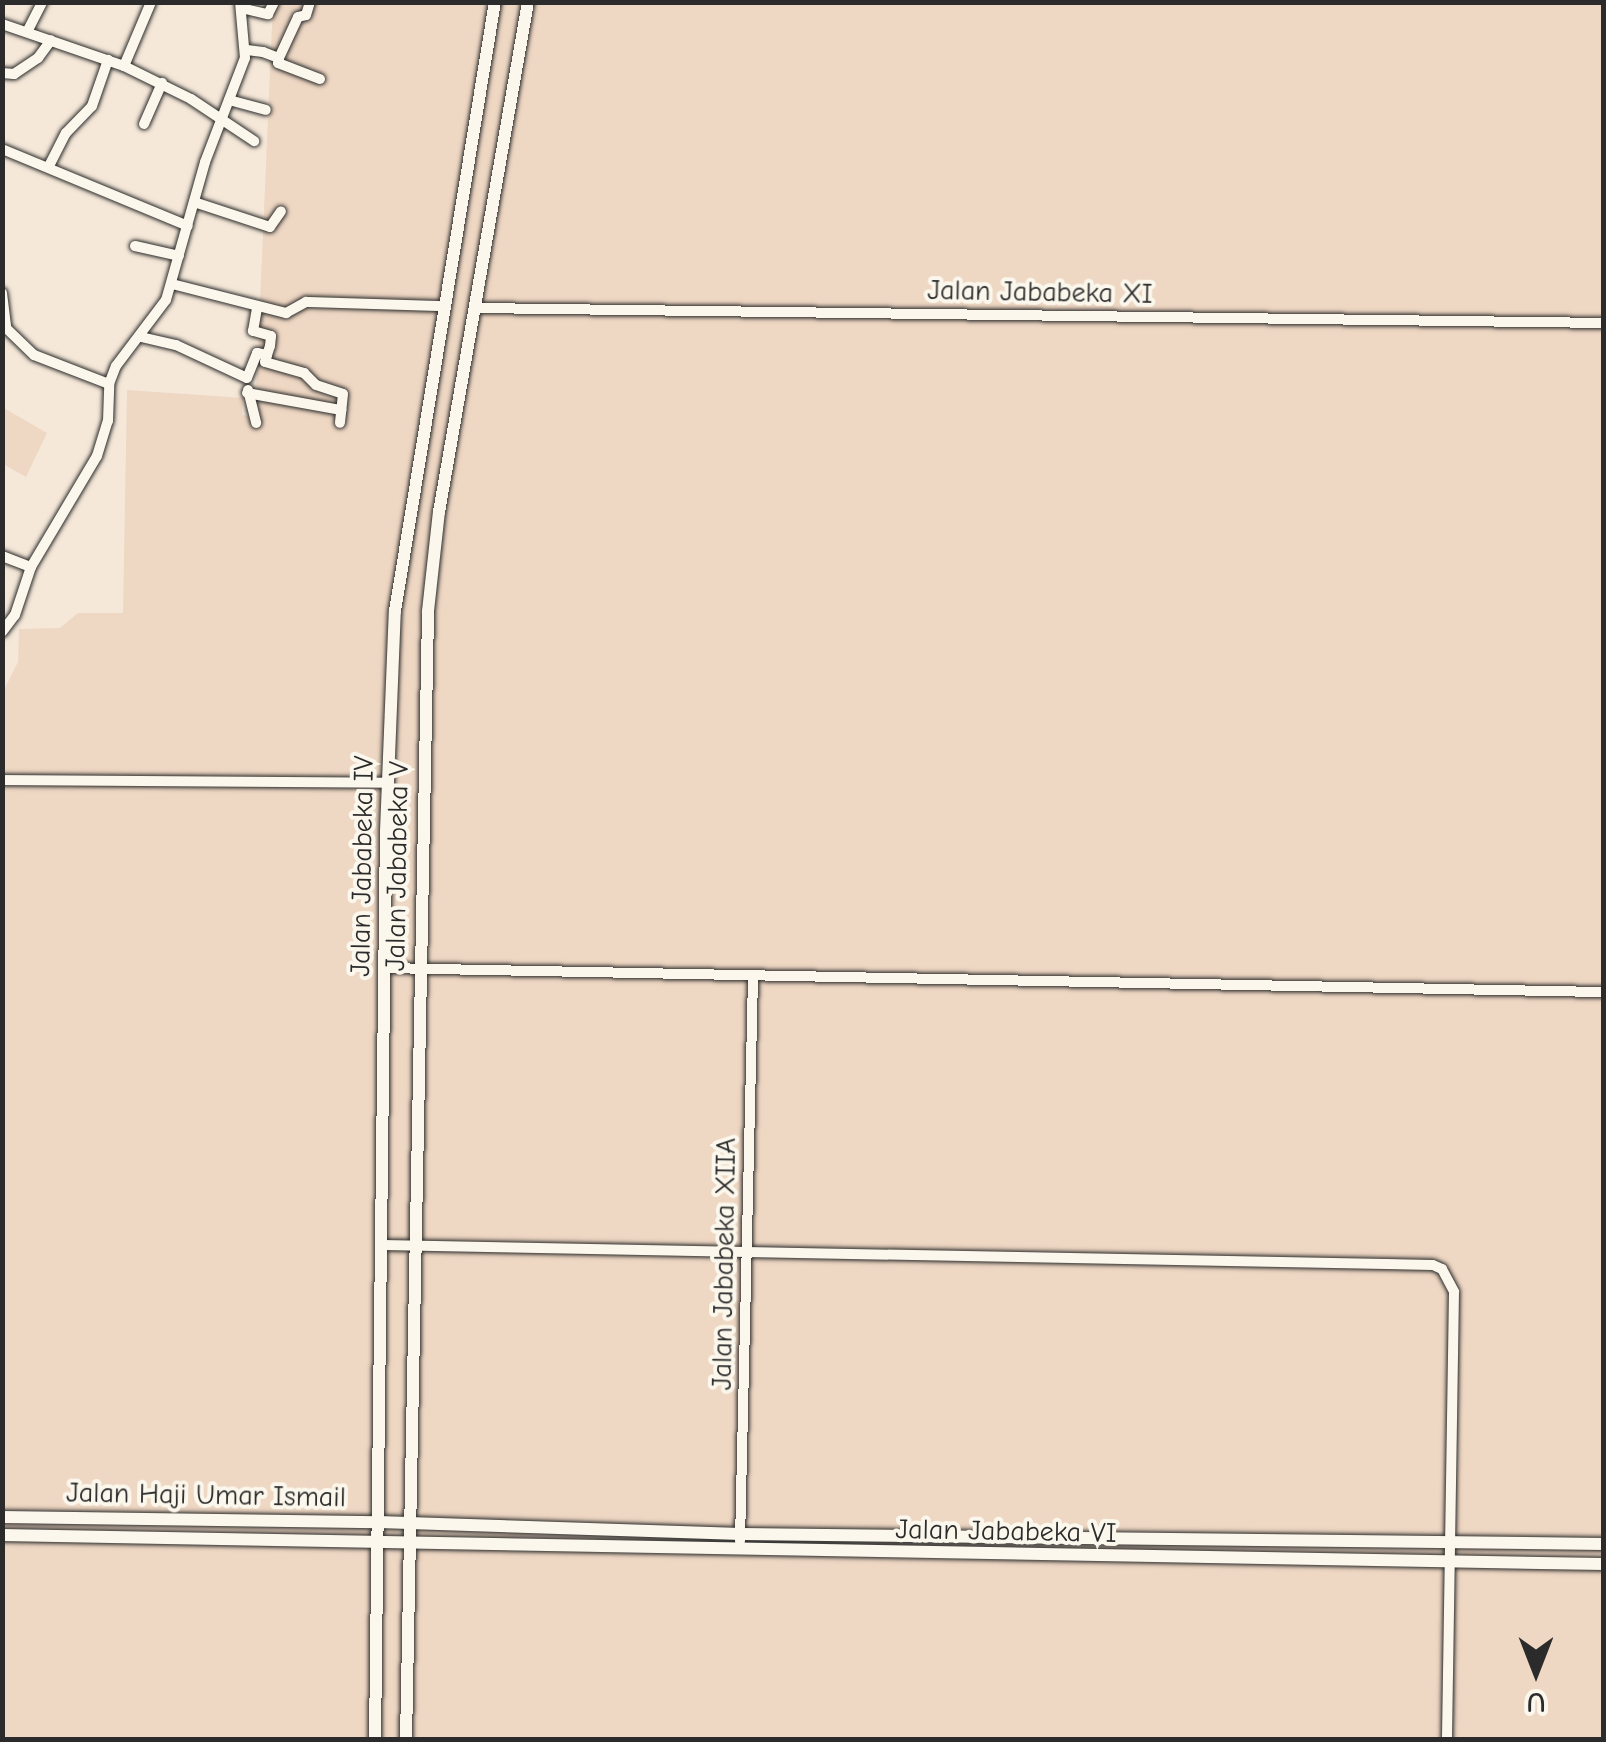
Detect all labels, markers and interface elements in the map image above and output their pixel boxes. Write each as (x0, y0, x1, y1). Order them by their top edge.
street label: Jalan Jababeka XI (927, 273, 1153, 311)
street label: Jalan Jababeka IV (343, 755, 381, 977)
street label: Jalan Jababeka V (378, 761, 416, 971)
street label: Jalan Jababeka XIIA (705, 1137, 743, 1391)
street label: Jalan Haji Umar Ismail (66, 1476, 346, 1514)
street label: Jalan Jababeka VI (895, 1512, 1117, 1550)
north arrow (1486, 1622, 1586, 1722)
text: U (1527, 1686, 1545, 1718)

